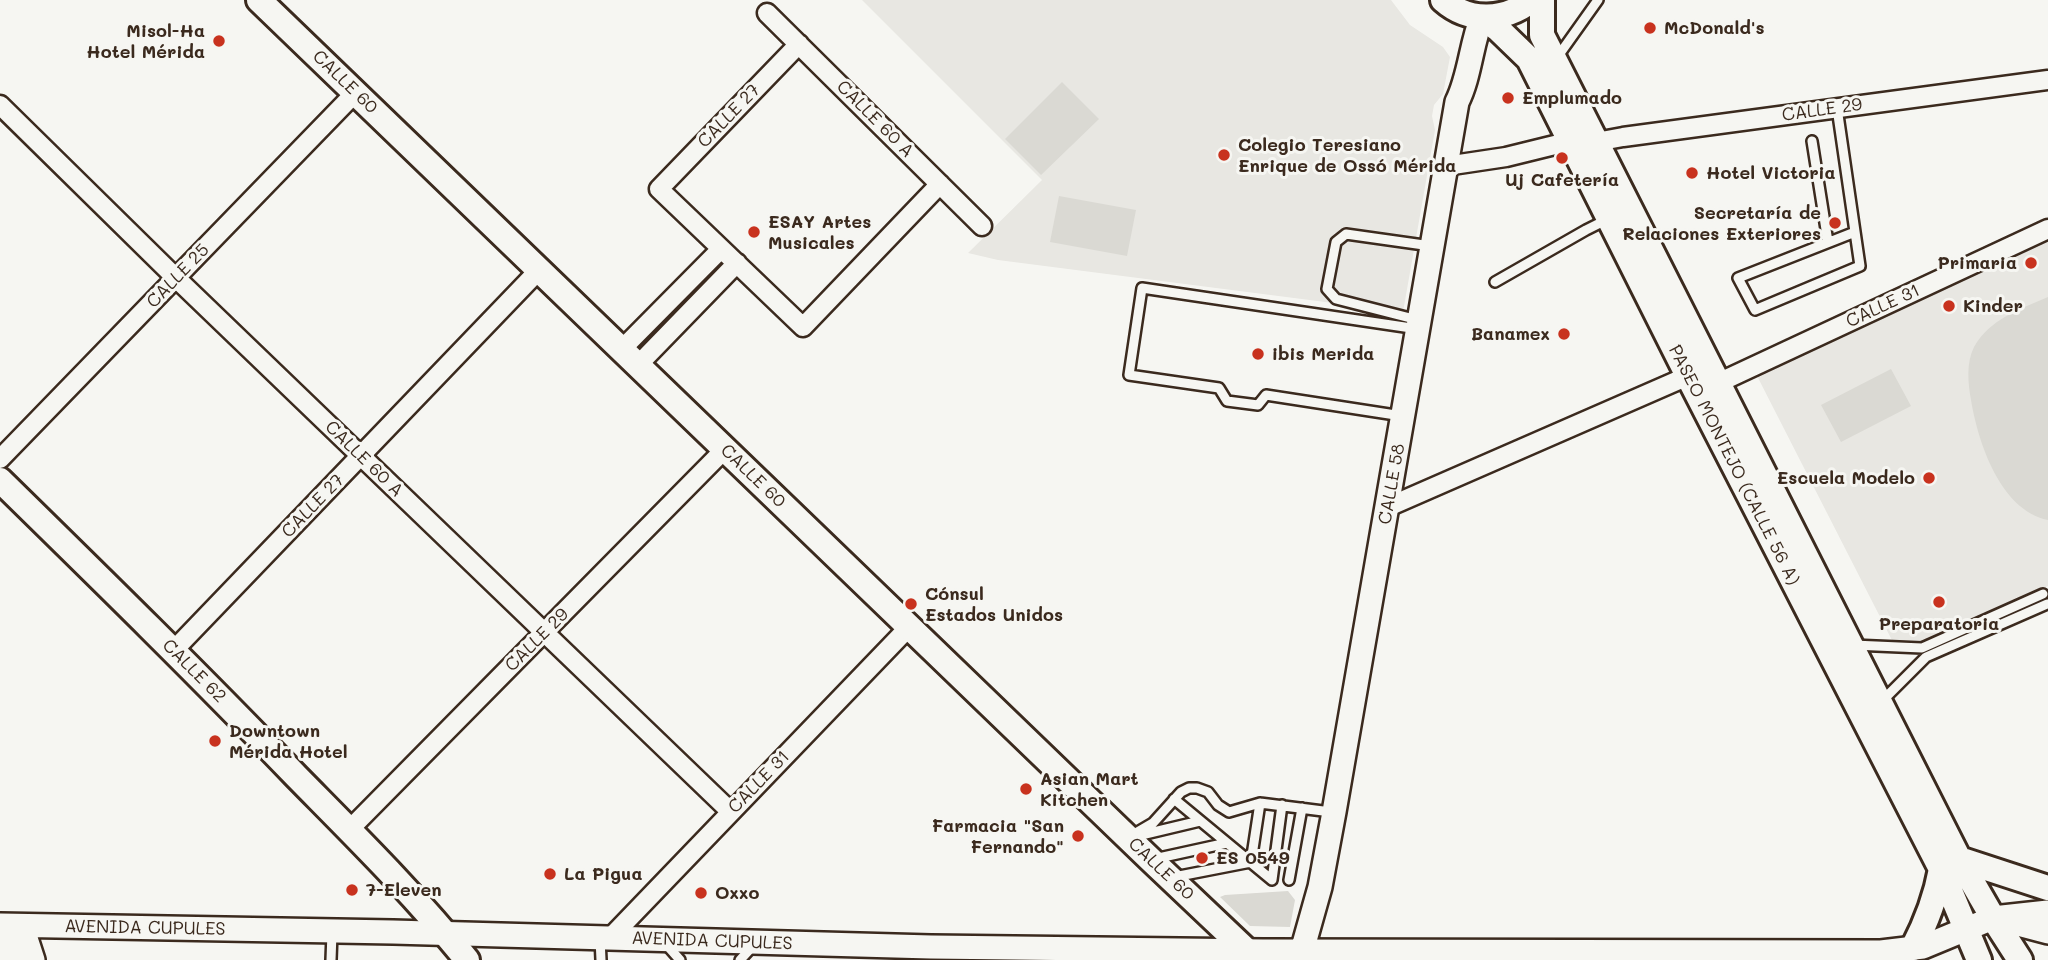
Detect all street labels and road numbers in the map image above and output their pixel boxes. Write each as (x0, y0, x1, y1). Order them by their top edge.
street label: CALLE 60 (308, 46, 382, 118)
street label: CALLE 60 A (832, 76, 918, 162)
street label: CALLE 27 (693, 80, 765, 152)
street label: CALLE 29 (1780, 94, 1864, 126)
street label: CALLE 25 (142, 239, 214, 313)
street label: CALLE 31 (1843, 280, 1923, 332)
street label: PASEO MONTEJO (CALLE 56 A) (1664, 341, 1804, 589)
street label: CALLE 60 A (320, 416, 408, 502)
street label: CALLE 60 (716, 440, 790, 512)
street label: CALLE 58 (1374, 442, 1410, 526)
street label: CALLE 27 (277, 470, 349, 542)
street label: CALLE 29 (501, 604, 573, 676)
street label: CALLE 62 (158, 635, 230, 707)
street label: CALLE 31 (724, 746, 794, 818)
street label: CALLE 60 (1124, 833, 1198, 905)
street label: AVENIDA CUPULES (64, 916, 226, 940)
street label: AVENIDA CUPULES (631, 927, 793, 955)

